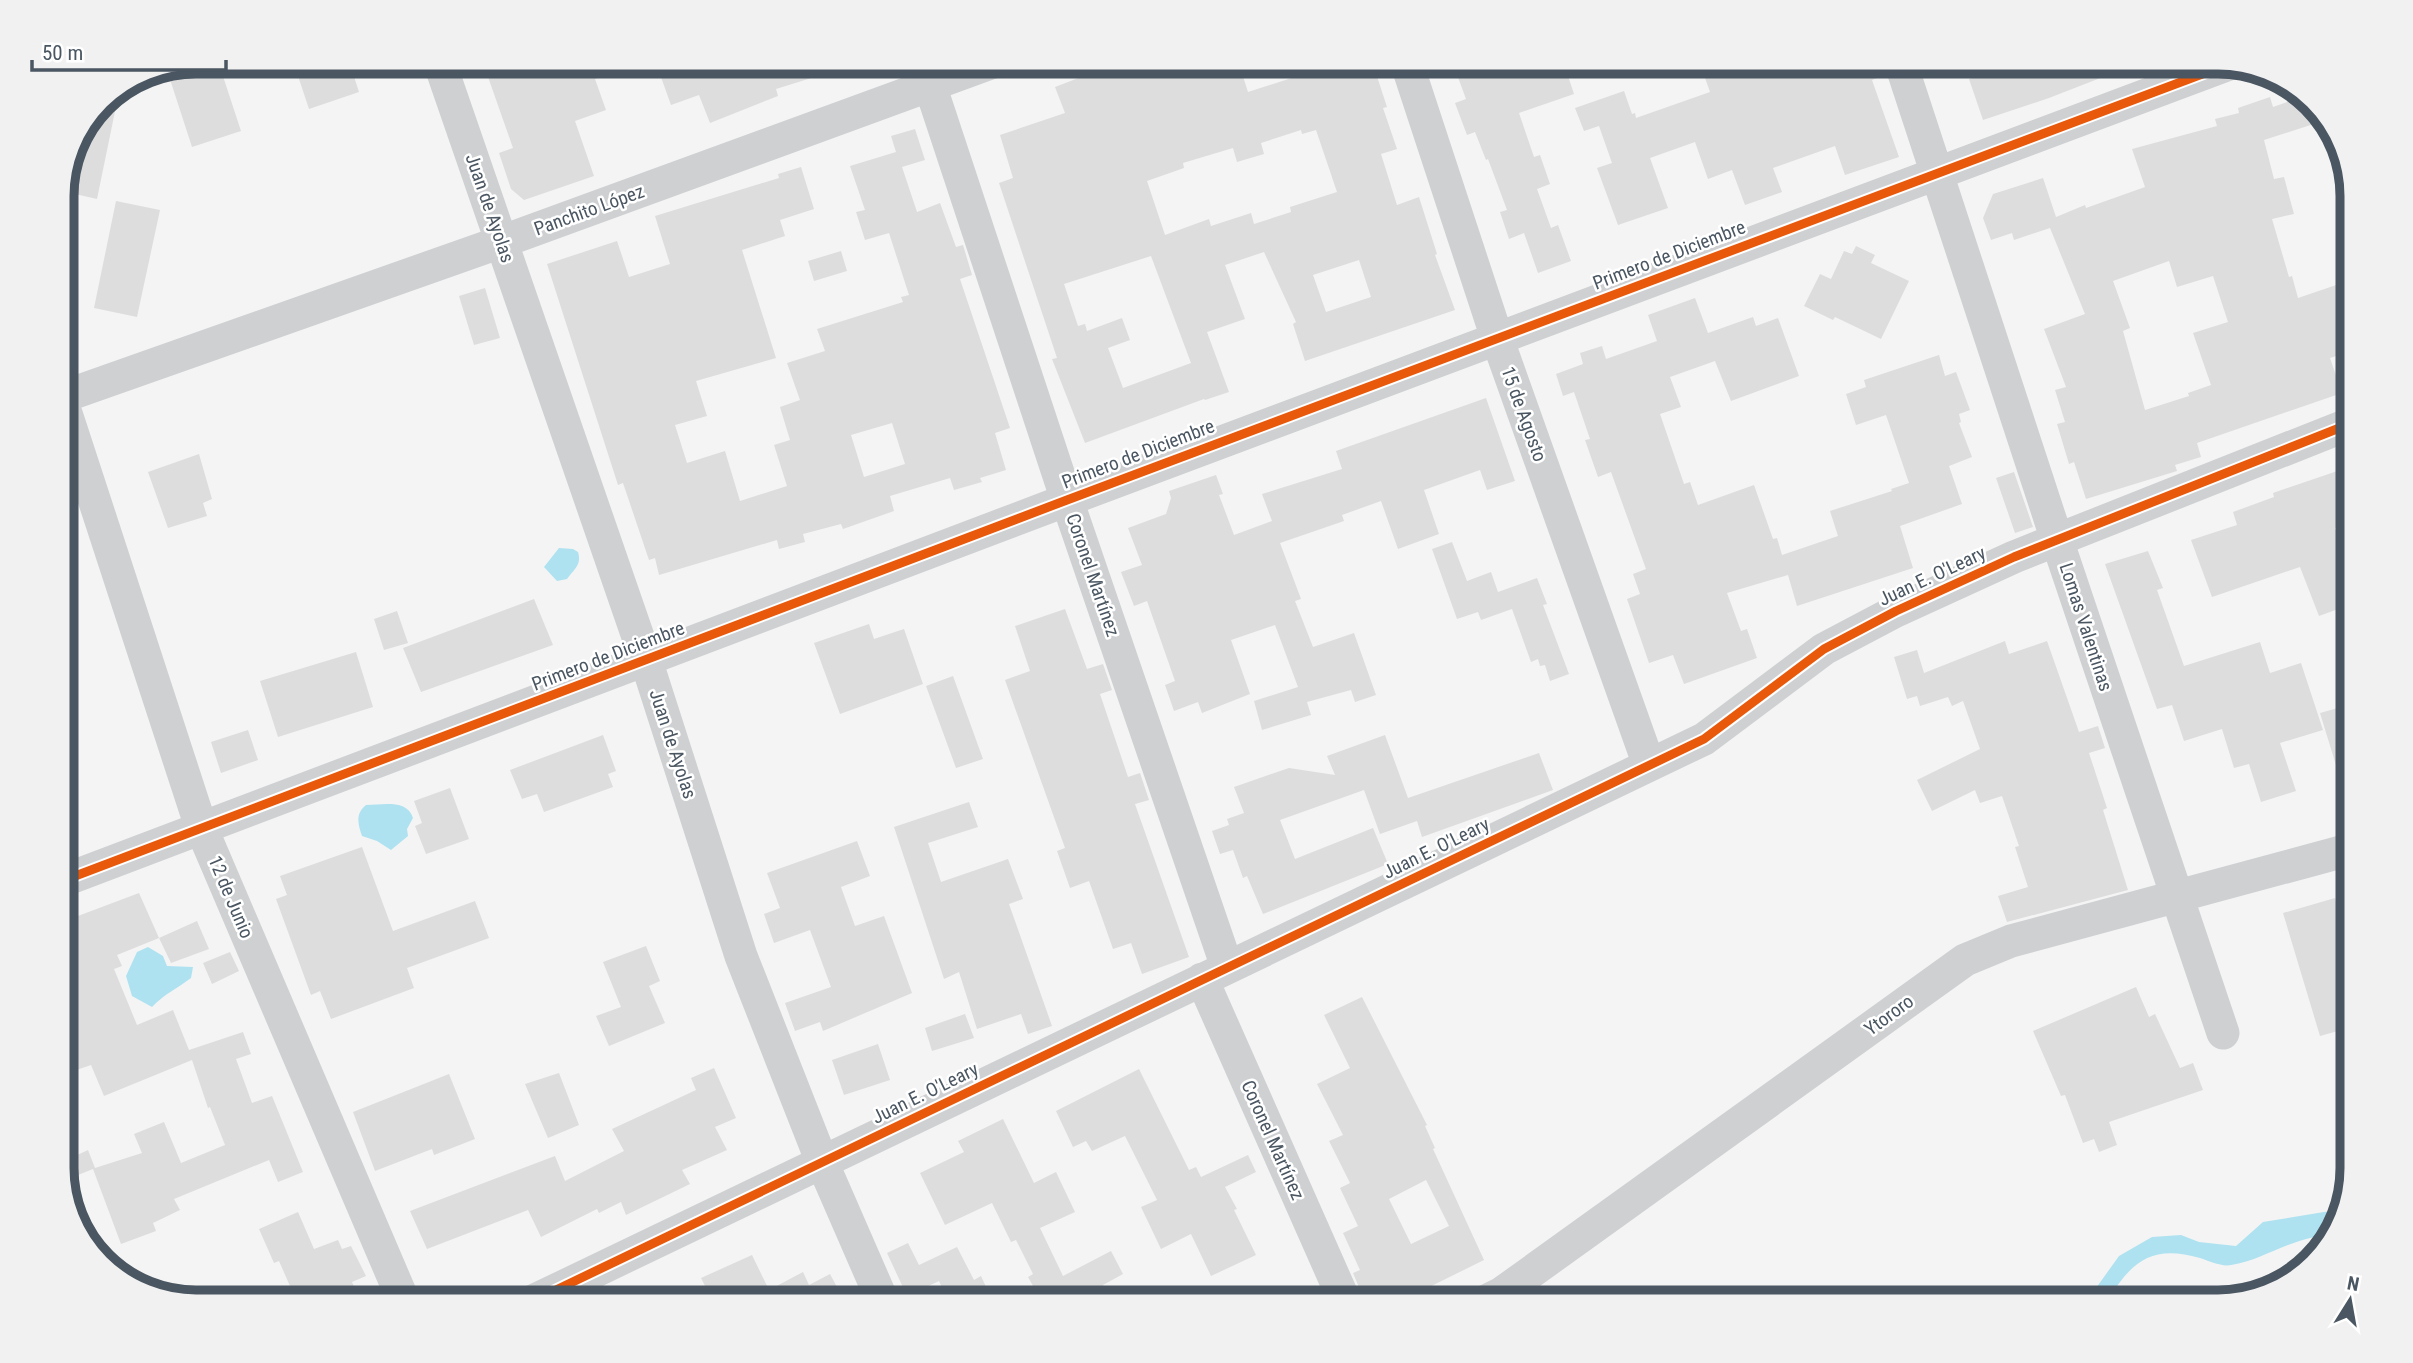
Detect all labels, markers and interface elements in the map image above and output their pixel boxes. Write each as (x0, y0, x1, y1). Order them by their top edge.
scale bar (32, 28, 226, 72)
text: 50 m (42, 41, 83, 65)
street label: Juan de Ayolas (461, 151, 519, 265)
street label: Panchito López (531, 179, 647, 241)
street label: Primero de Diciembre (1589, 215, 1749, 295)
street label: 15 de Agosto (1496, 363, 1552, 465)
street label: Primero de Diciembre (1058, 414, 1218, 494)
street label: Coronel Martínez (1061, 510, 1125, 640)
street label: Juan E. O'Leary (1875, 541, 1989, 611)
street label: Lomas Valentinas (2054, 560, 2118, 694)
street label: Primero de Diciembre (528, 616, 688, 696)
street label: Juan de Ayolas (644, 686, 702, 802)
street label: Juan E. O'Leary (1379, 812, 1493, 884)
street label: 12 de Junio (203, 852, 259, 942)
street label: Ytororo (1860, 990, 1918, 1040)
street label: Juan E. O'Leary (868, 1057, 982, 1129)
street label: Coronel Martínez (1236, 1077, 1310, 1203)
north arrow (2315, 1265, 2385, 1335)
text: N (2345, 1271, 2361, 1296)

